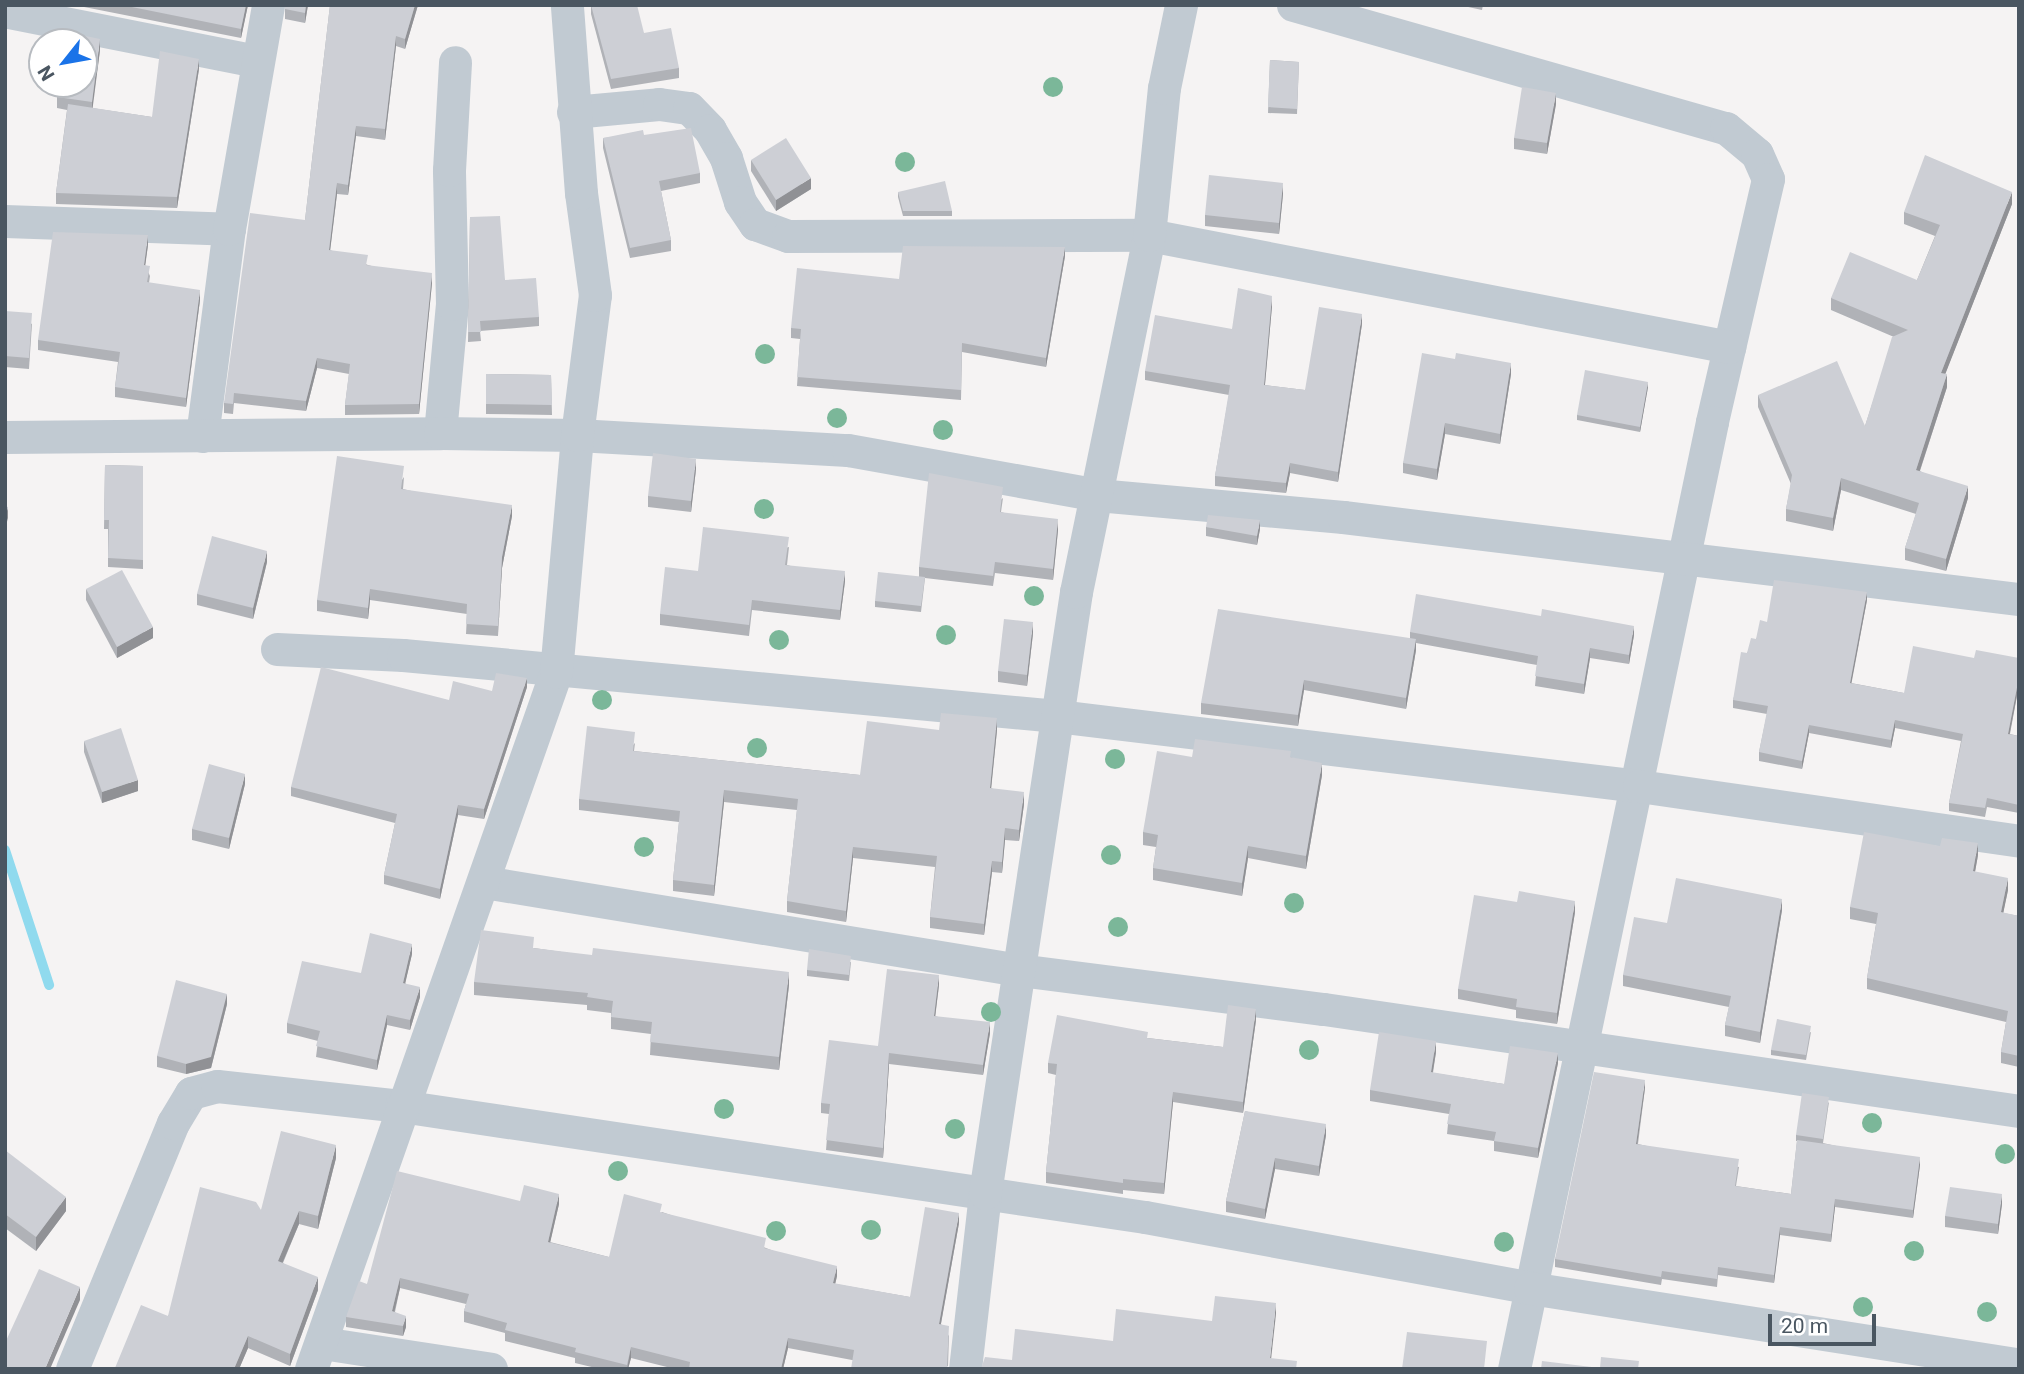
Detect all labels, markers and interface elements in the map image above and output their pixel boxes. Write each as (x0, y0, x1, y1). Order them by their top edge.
north arrow (28, 28, 98, 98)
text: N (33, 61, 60, 85)
scale bar (1772, 1300, 1881, 1344)
text: 20 m (1781, 1314, 1828, 1338)

